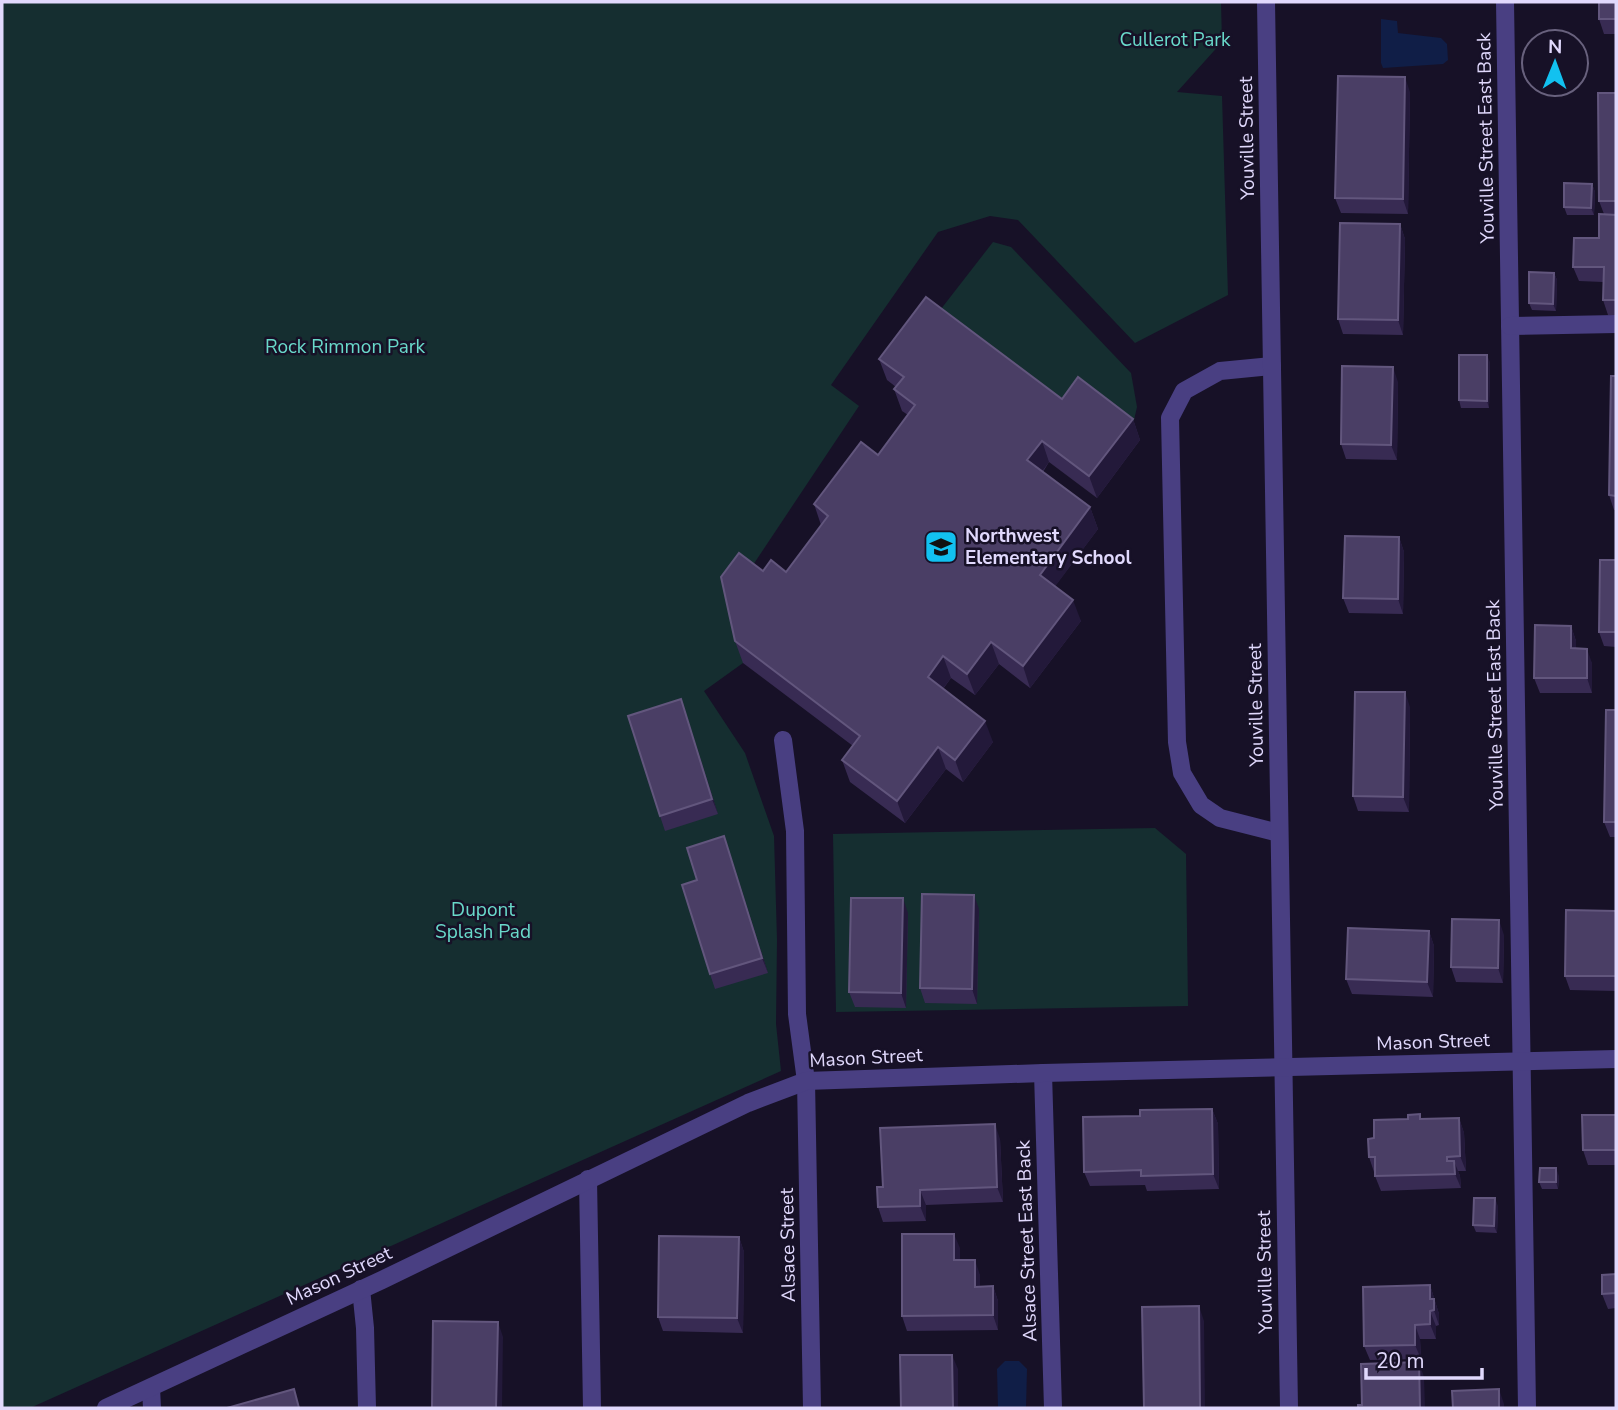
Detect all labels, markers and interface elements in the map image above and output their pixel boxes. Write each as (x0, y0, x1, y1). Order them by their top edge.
park label: Cullerot Park (1119, 27, 1231, 53)
north arrow (1520, 28, 1590, 98)
street label: Youville Street East Back (1471, 32, 1501, 245)
text: N (1548, 34, 1563, 60)
street label: Youville Street (1233, 76, 1261, 201)
park label: Rock Rimmon Park (265, 334, 426, 360)
place label: Northwest Elementary School (965, 523, 1132, 571)
school or university icon: Northwest Elementary School (922, 528, 960, 566)
street label: Youville Street East Back (1480, 599, 1510, 812)
street label: Youville Street (1242, 643, 1270, 768)
park label: Dupont Splash Pad (435, 897, 531, 945)
street label: Mason Street (1376, 1027, 1491, 1057)
street label: Mason Street (809, 1042, 924, 1074)
street label: Alsace Street East Back (1010, 1139, 1044, 1342)
street label: Alsace Street (774, 1187, 802, 1302)
street label: Youville Street (1251, 1210, 1279, 1335)
street label: Mason Street (282, 1240, 396, 1312)
scale bar (1366, 1336, 1482, 1380)
text: 20 m (1376, 1347, 1425, 1375)

